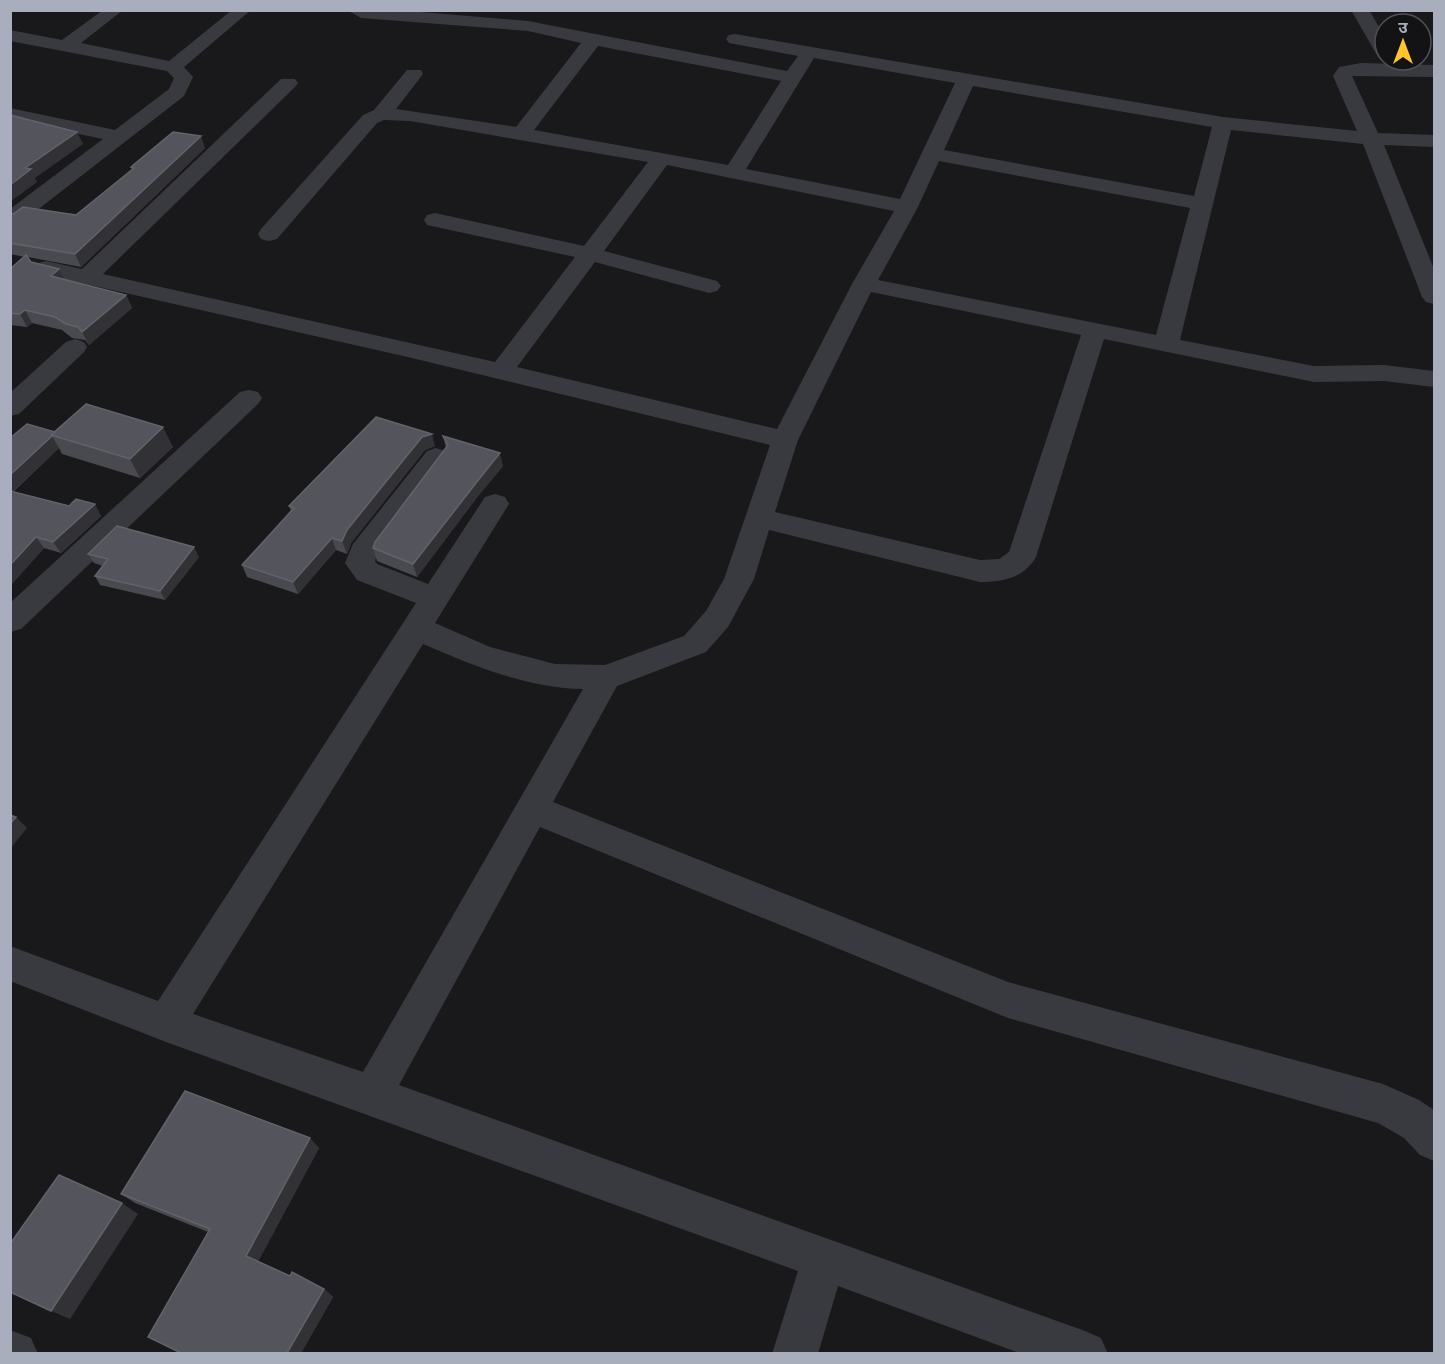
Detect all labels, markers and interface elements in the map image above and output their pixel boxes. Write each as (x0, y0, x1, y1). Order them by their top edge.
north arrow (1373, 12, 1433, 72)
text: उ (1398, 17, 1408, 39)

